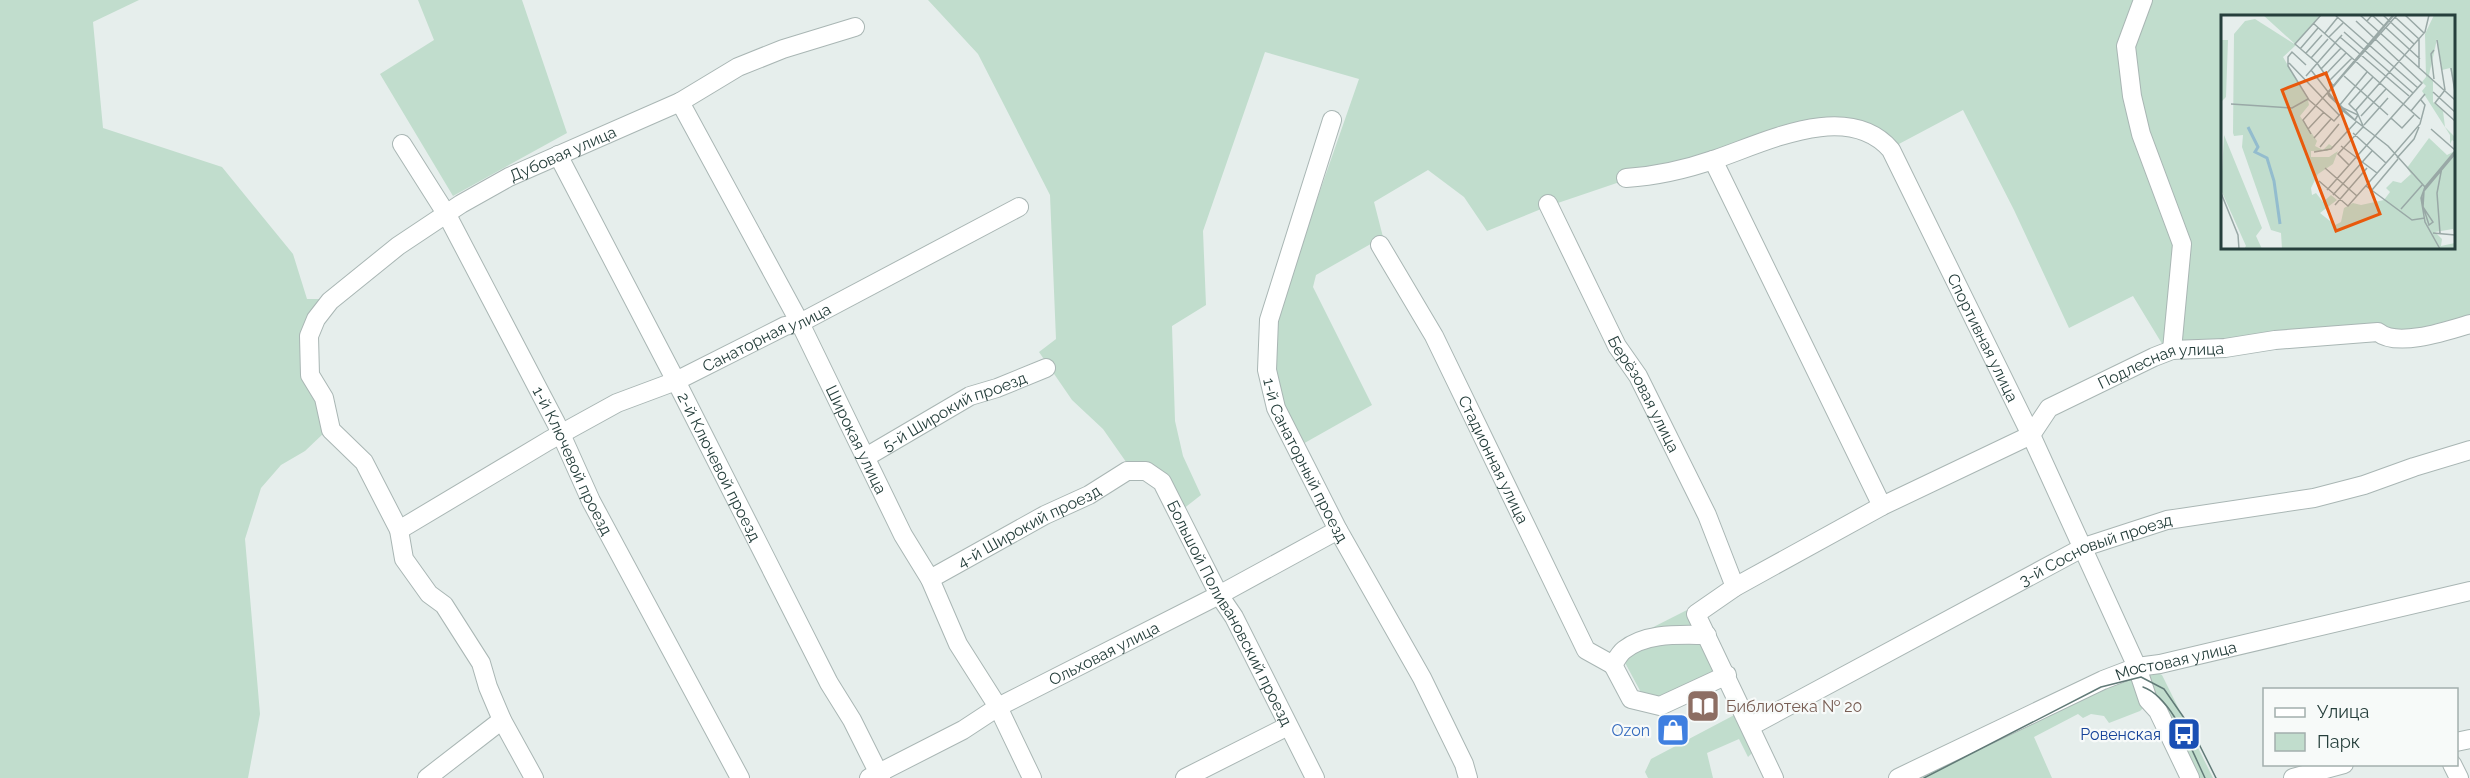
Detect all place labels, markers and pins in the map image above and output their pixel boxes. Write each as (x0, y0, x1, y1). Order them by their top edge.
library icon: Библиотека № 20 (1685, 688, 1721, 724)
place label: Библиотека № 20 (1726, 697, 1862, 716)
shop icon: Ozon (1655, 712, 1691, 748)
bus stop icon: Ровенская (2166, 716, 2202, 752)
place label: Ozon (1611, 721, 1650, 740)
place label: Ровенская (2080, 725, 2161, 744)

